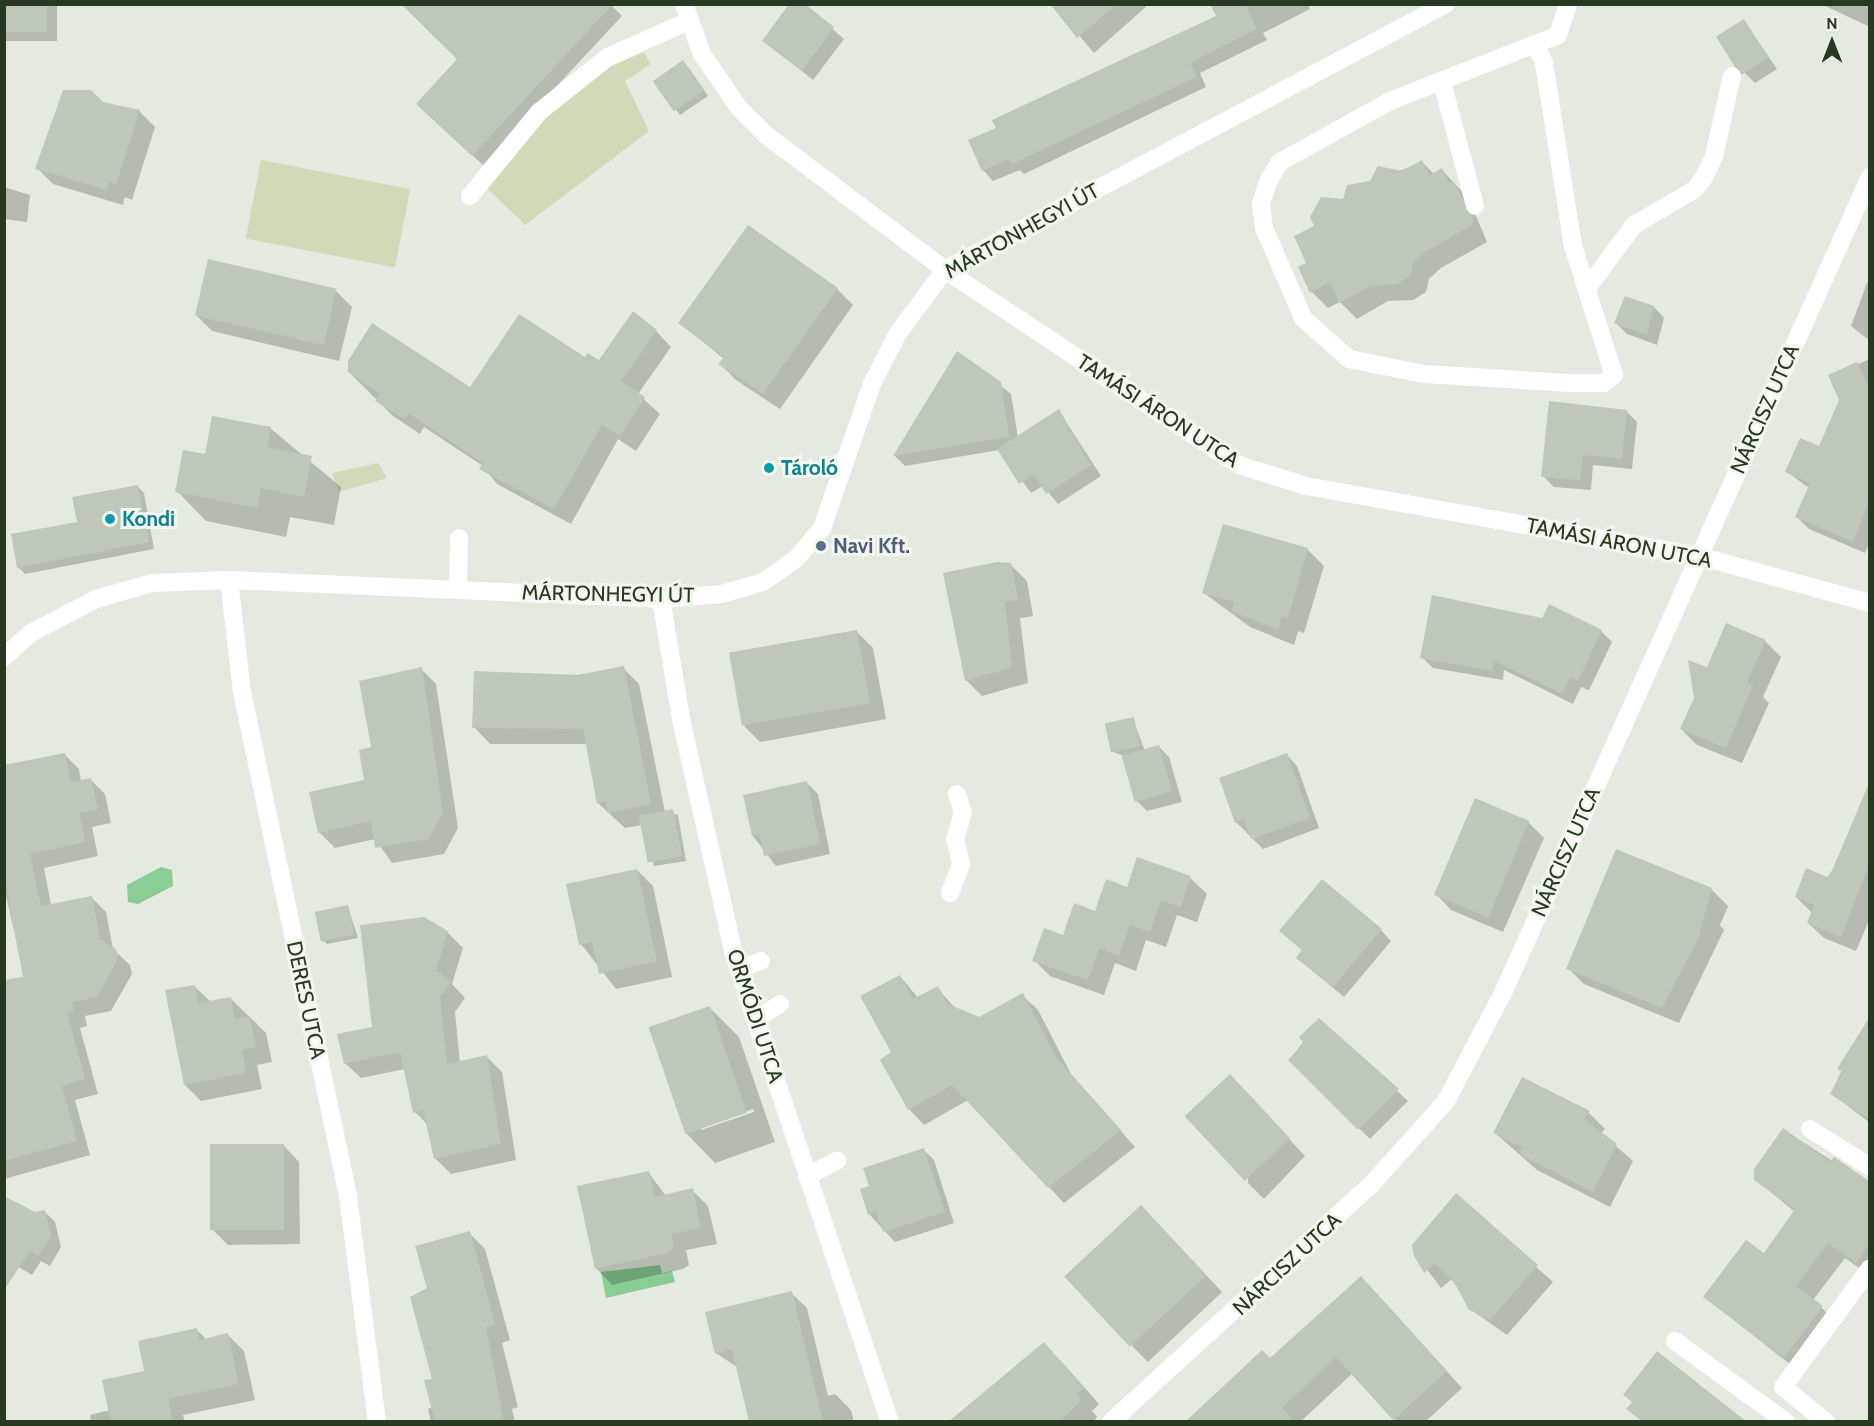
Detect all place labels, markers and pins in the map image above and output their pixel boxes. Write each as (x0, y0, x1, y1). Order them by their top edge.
place label: Tároló (781, 455, 838, 481)
marker: Tároló (762, 461, 776, 475)
place label: Kondi (122, 506, 175, 532)
marker: Kondi (103, 512, 117, 526)
place label: Navi Kft. (833, 533, 910, 559)
marker: Navi Kft. (814, 539, 828, 553)

